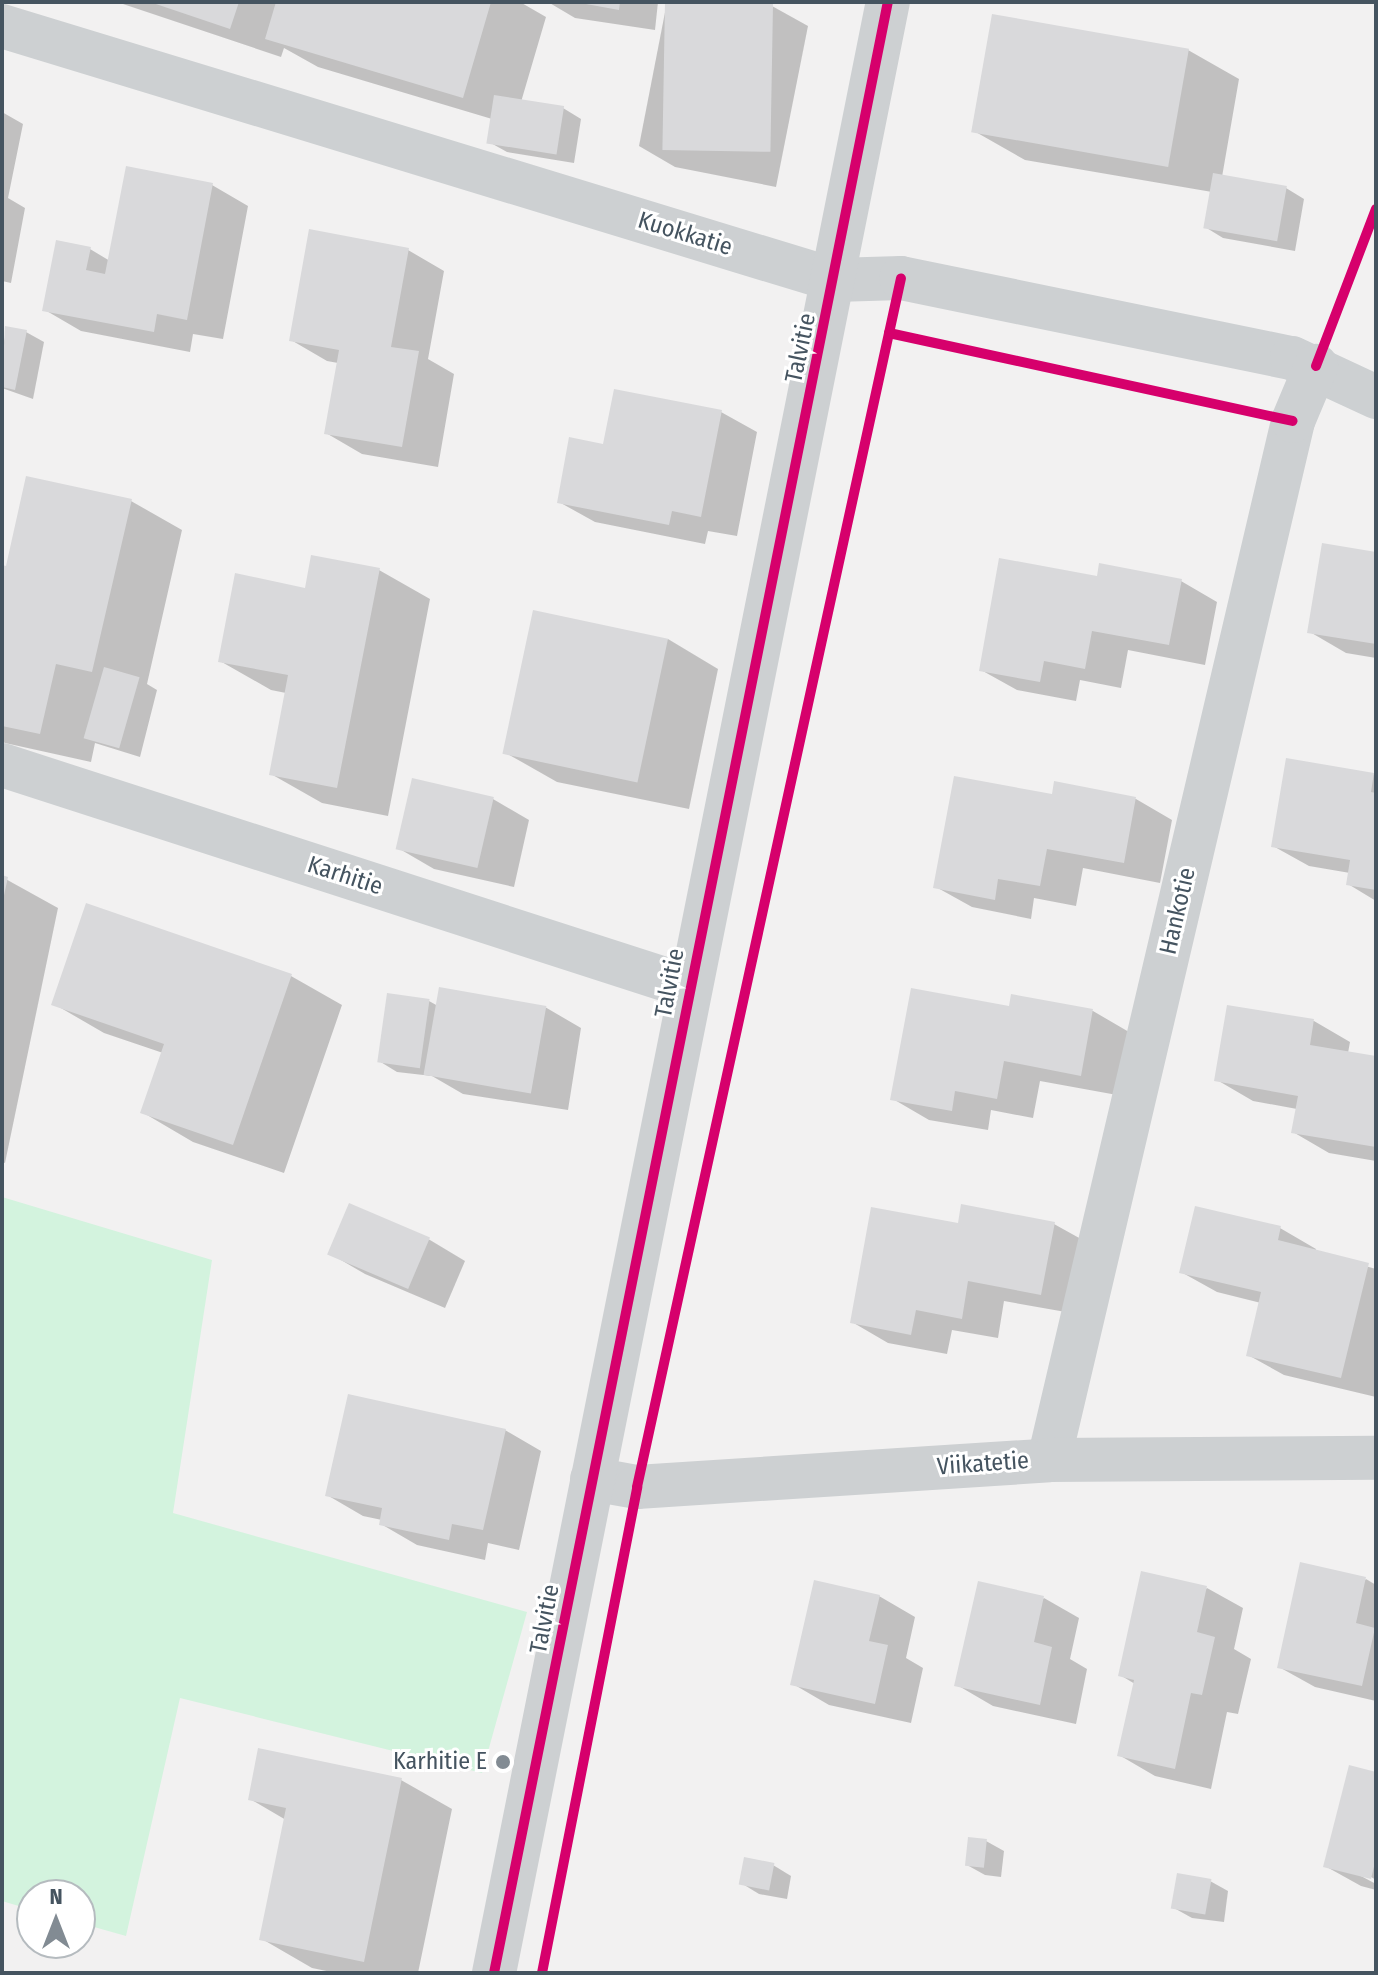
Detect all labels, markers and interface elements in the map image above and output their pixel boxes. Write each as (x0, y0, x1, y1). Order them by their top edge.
street label: Kuokkatie (634, 206, 736, 262)
street label: Talvitie (780, 311, 822, 385)
street label: Karhitie (304, 850, 386, 902)
street label: Hankotie (1154, 865, 1202, 957)
street label: Talvitie (649, 946, 691, 1020)
street label: Viikatetie (936, 1446, 1030, 1482)
street label: Talvitie (524, 1582, 566, 1656)
place label: Karhitie E (393, 1748, 487, 1776)
marker: Karhitie E (494, 1753, 512, 1771)
north arrow (16, 1879, 96, 1959)
text: N (49, 1883, 63, 1910)

